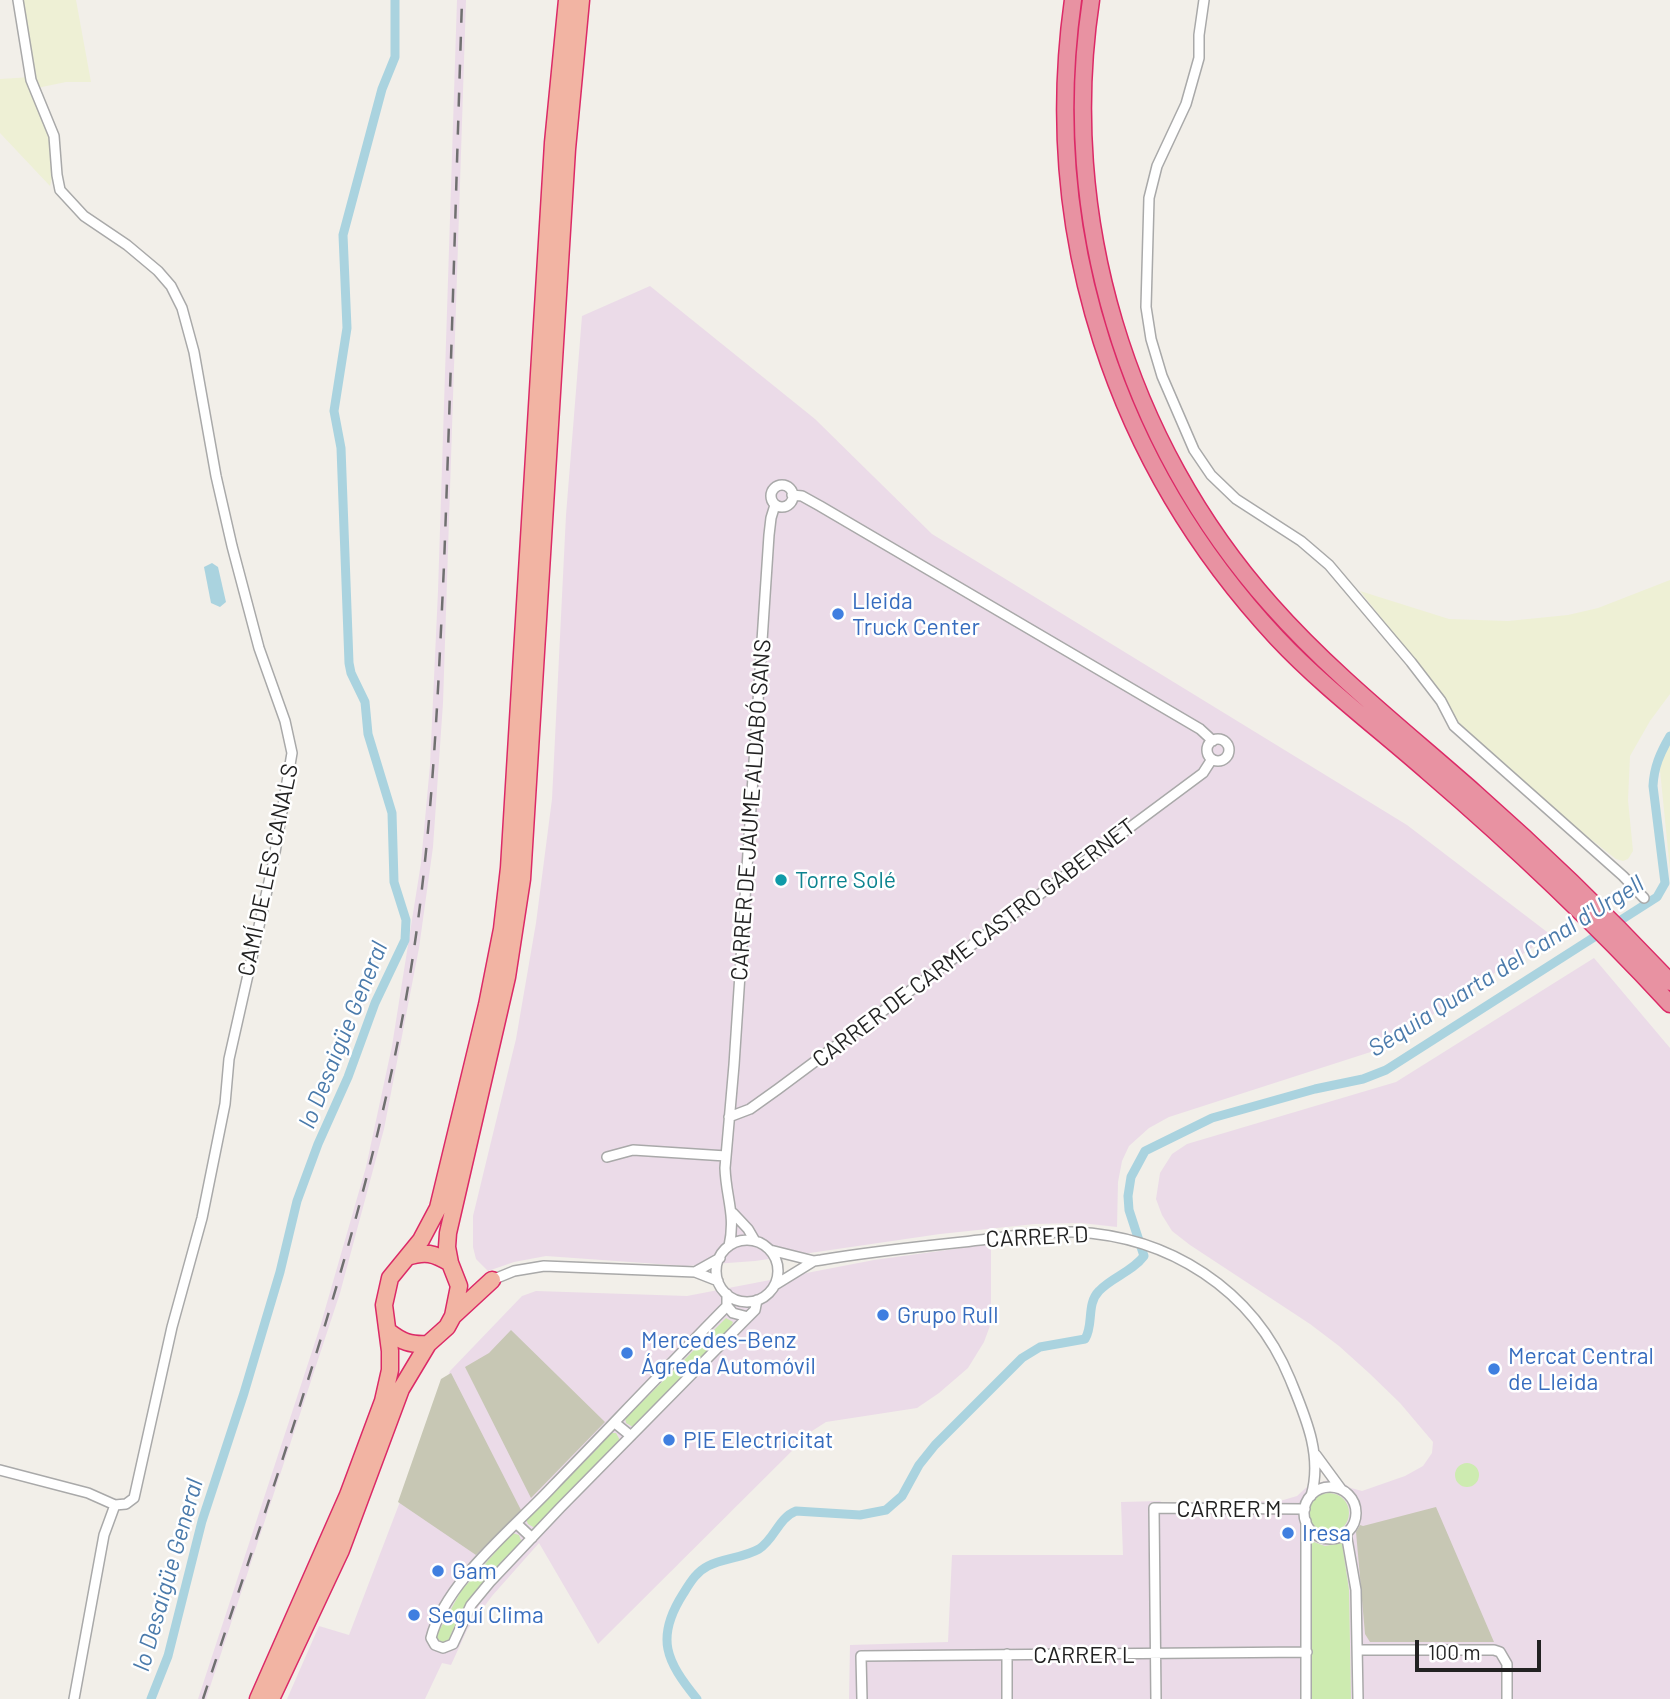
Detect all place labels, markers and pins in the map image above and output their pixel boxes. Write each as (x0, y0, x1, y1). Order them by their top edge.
place label: Lleida Truck Center (852, 587, 980, 641)
marker: Lleida Truck Center (830, 606, 846, 622)
place label: Torre Solé (795, 866, 896, 894)
marker: Torre Solé (773, 872, 789, 888)
place label: Grupo Rull (897, 1301, 998, 1329)
marker: Grupo Rull (875, 1307, 891, 1323)
place label: Mercedes-Benz Ágreda Automóvil (641, 1326, 816, 1380)
place label: Mercat Central de Lleida (1508, 1342, 1654, 1396)
marker: Mercedes-Benz Ágreda Automóvil (619, 1345, 635, 1361)
marker: Mercat Central de Lleida (1486, 1361, 1502, 1377)
place label: PIE Electricitat (683, 1426, 833, 1454)
marker: PIE Electricitat (661, 1432, 677, 1448)
place label: Iresa (1302, 1519, 1351, 1547)
marker: Iresa (1280, 1525, 1296, 1541)
place label: Gam (452, 1557, 497, 1585)
marker: Gam (430, 1563, 446, 1579)
place label: Seguí Clima (428, 1601, 544, 1629)
marker: Seguí Clima (406, 1607, 422, 1623)

